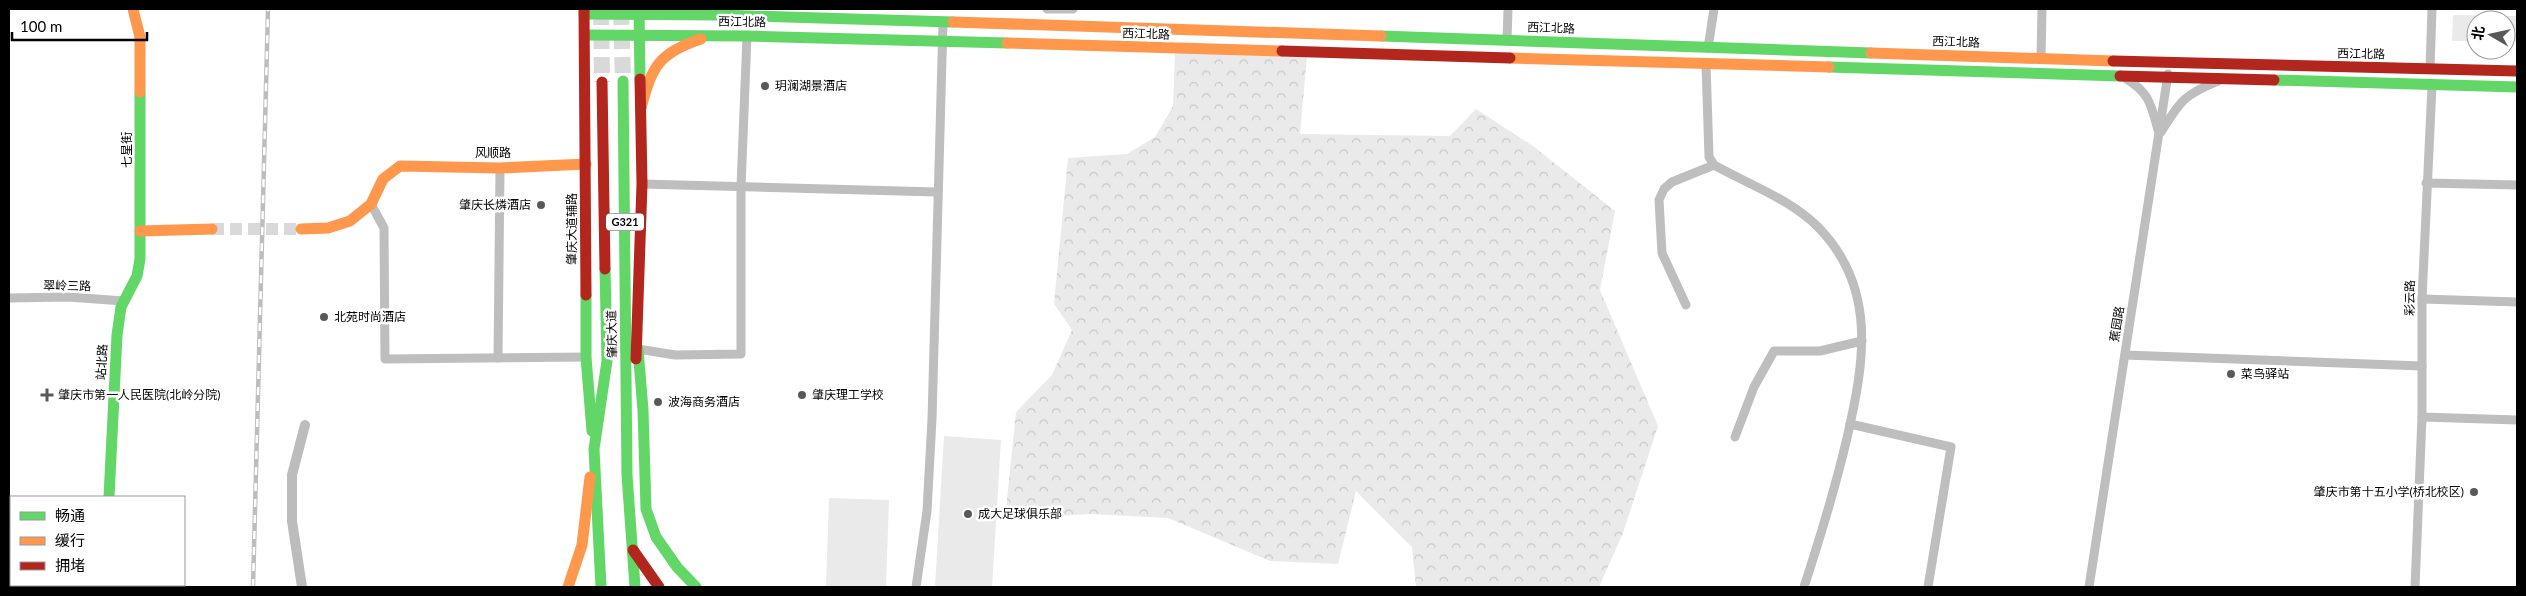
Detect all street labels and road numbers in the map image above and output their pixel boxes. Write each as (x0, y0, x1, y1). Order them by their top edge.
street label: 西江北路 (718, 14, 766, 29)
street label: 西江北路 (1527, 19, 1575, 36)
street label: 西江北路 (1122, 25, 1170, 42)
street label: 西江北路 (1932, 33, 1980, 50)
street label: 西江北路 (2337, 46, 2385, 61)
street label: 七星街 (119, 132, 134, 168)
street label: 风顺路 (475, 145, 511, 160)
street label: 肇庆大道辅路 (564, 193, 579, 265)
road number: G321 (606, 213, 644, 230)
street label: 翠岭三路 (43, 278, 91, 293)
street label: 彩云路 (2402, 280, 2417, 316)
street label: 蕉园路 (2106, 305, 2127, 343)
street label: 肇庆大道 (604, 310, 619, 358)
street label: 站北路 (93, 344, 110, 380)

